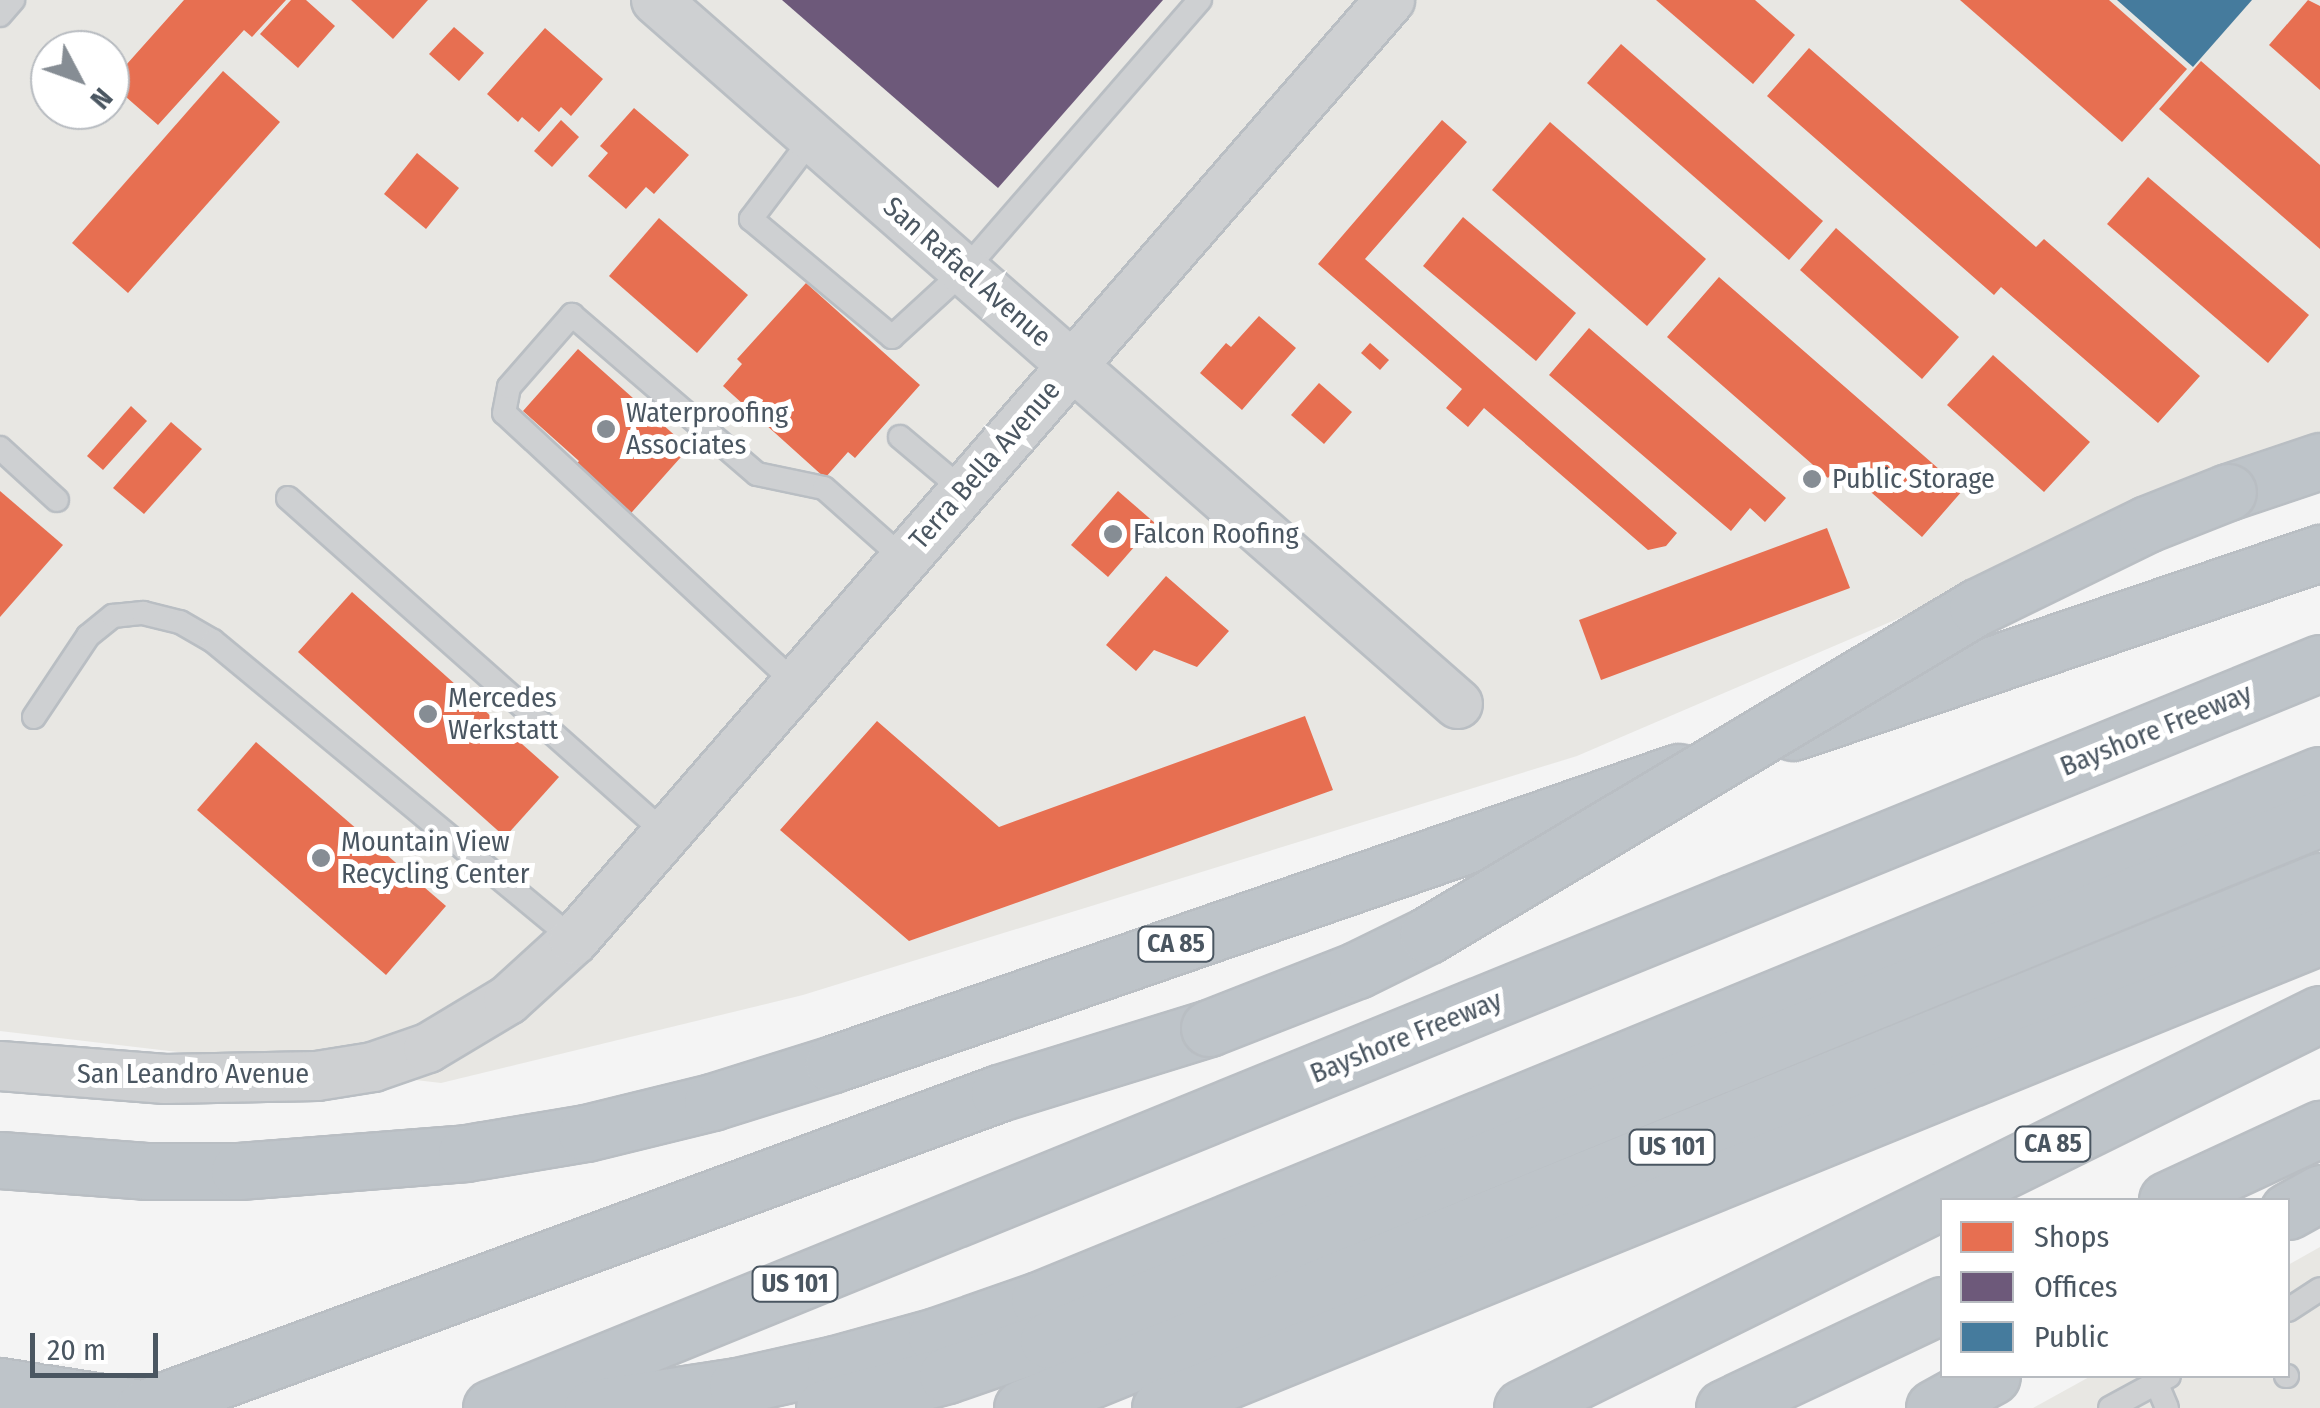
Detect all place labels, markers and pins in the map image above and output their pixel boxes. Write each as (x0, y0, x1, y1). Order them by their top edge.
place label: Waterproofing Associates (626, 396, 788, 462)
marker: Waterproofing Associates (595, 418, 617, 440)
place label: Public Storage (1832, 462, 1995, 496)
marker: Public Storage (1801, 468, 1823, 490)
place label: Falcon Roofing (1133, 517, 1299, 551)
marker: Falcon Roofing (1102, 523, 1124, 545)
place label: Mercedes Werkstatt (448, 681, 558, 747)
marker: Mercedes Werkstatt (417, 703, 439, 725)
place label: Mountain View Recycling Center (341, 825, 530, 891)
marker: Mountain View Recycling Center (310, 847, 332, 869)

